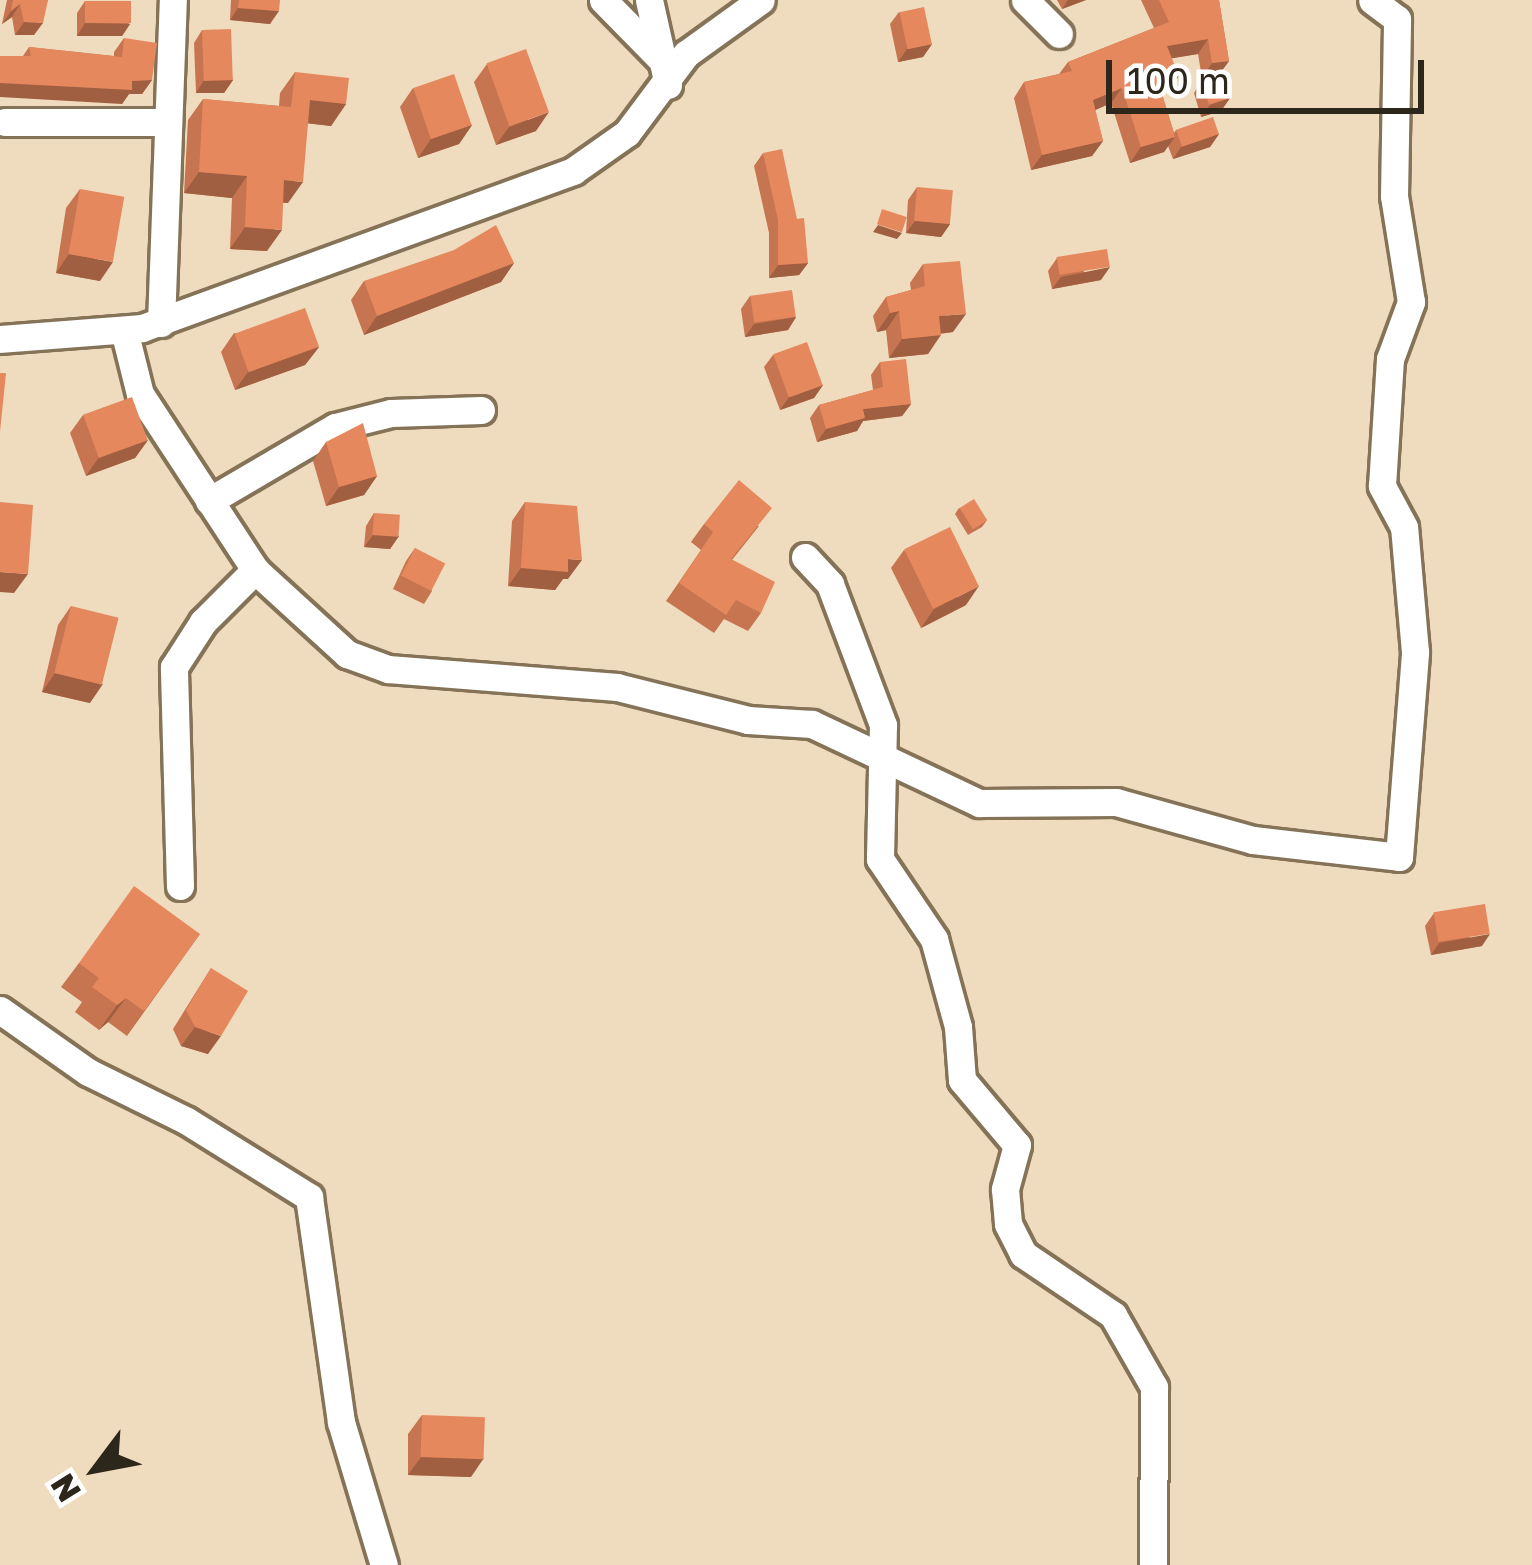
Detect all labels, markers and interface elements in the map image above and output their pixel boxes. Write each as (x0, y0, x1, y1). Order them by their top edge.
scale bar (1112, 36, 1430, 110)
text: 100 m (1127, 59, 1230, 102)
north arrow (36, 1409, 156, 1529)
text: N (42, 1467, 88, 1509)

